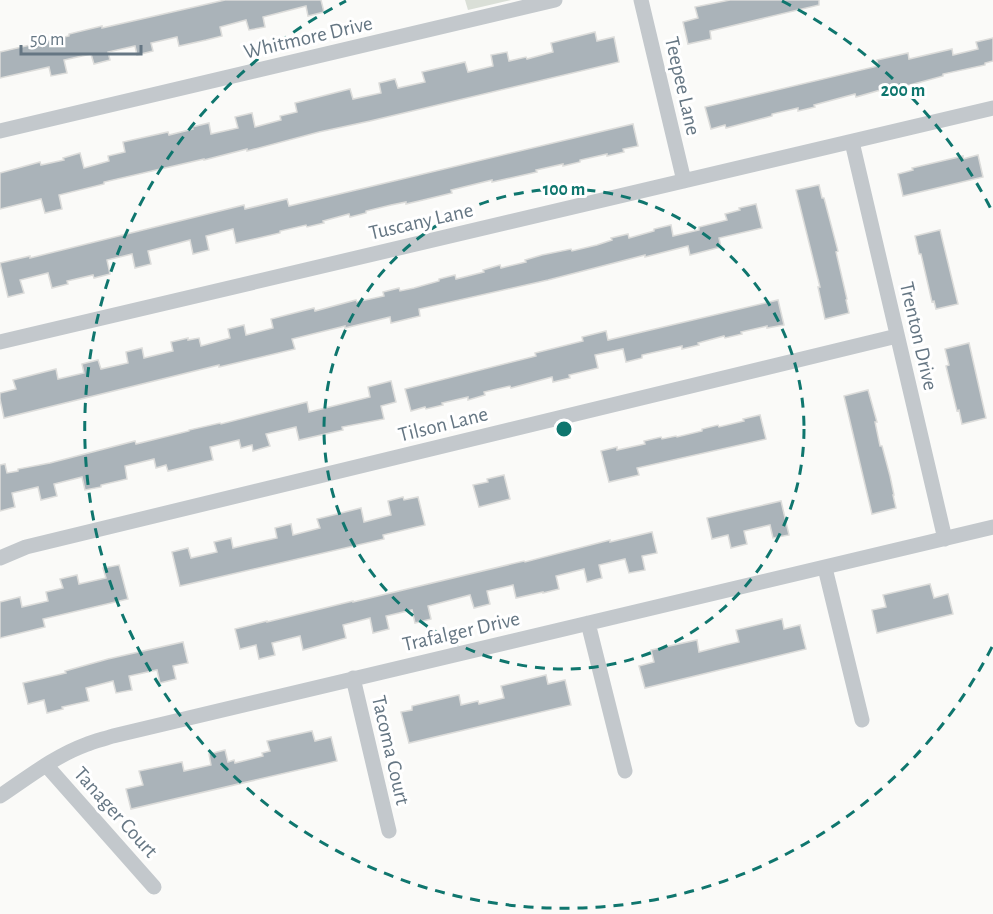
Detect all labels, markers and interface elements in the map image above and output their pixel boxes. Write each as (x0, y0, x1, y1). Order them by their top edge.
street label: Whitmore Drive (242, 12, 375, 63)
scale bar (21, 18, 141, 56)
text: 50 m (30, 31, 64, 49)
street label: Teepee Lane (661, 35, 704, 137)
text: 200 m (881, 82, 925, 100)
text: 100 m (543, 181, 585, 199)
street label: Tuscany Lane (367, 199, 475, 244)
street label: Trenton Drive (896, 280, 941, 392)
street label: Tilson Lane (396, 403, 490, 446)
centre of rings (554, 419, 574, 439)
street label: Trafalger Drive (400, 608, 522, 655)
street label: Tacoma Court (368, 693, 413, 807)
street label: Tanager Court (70, 763, 162, 862)

